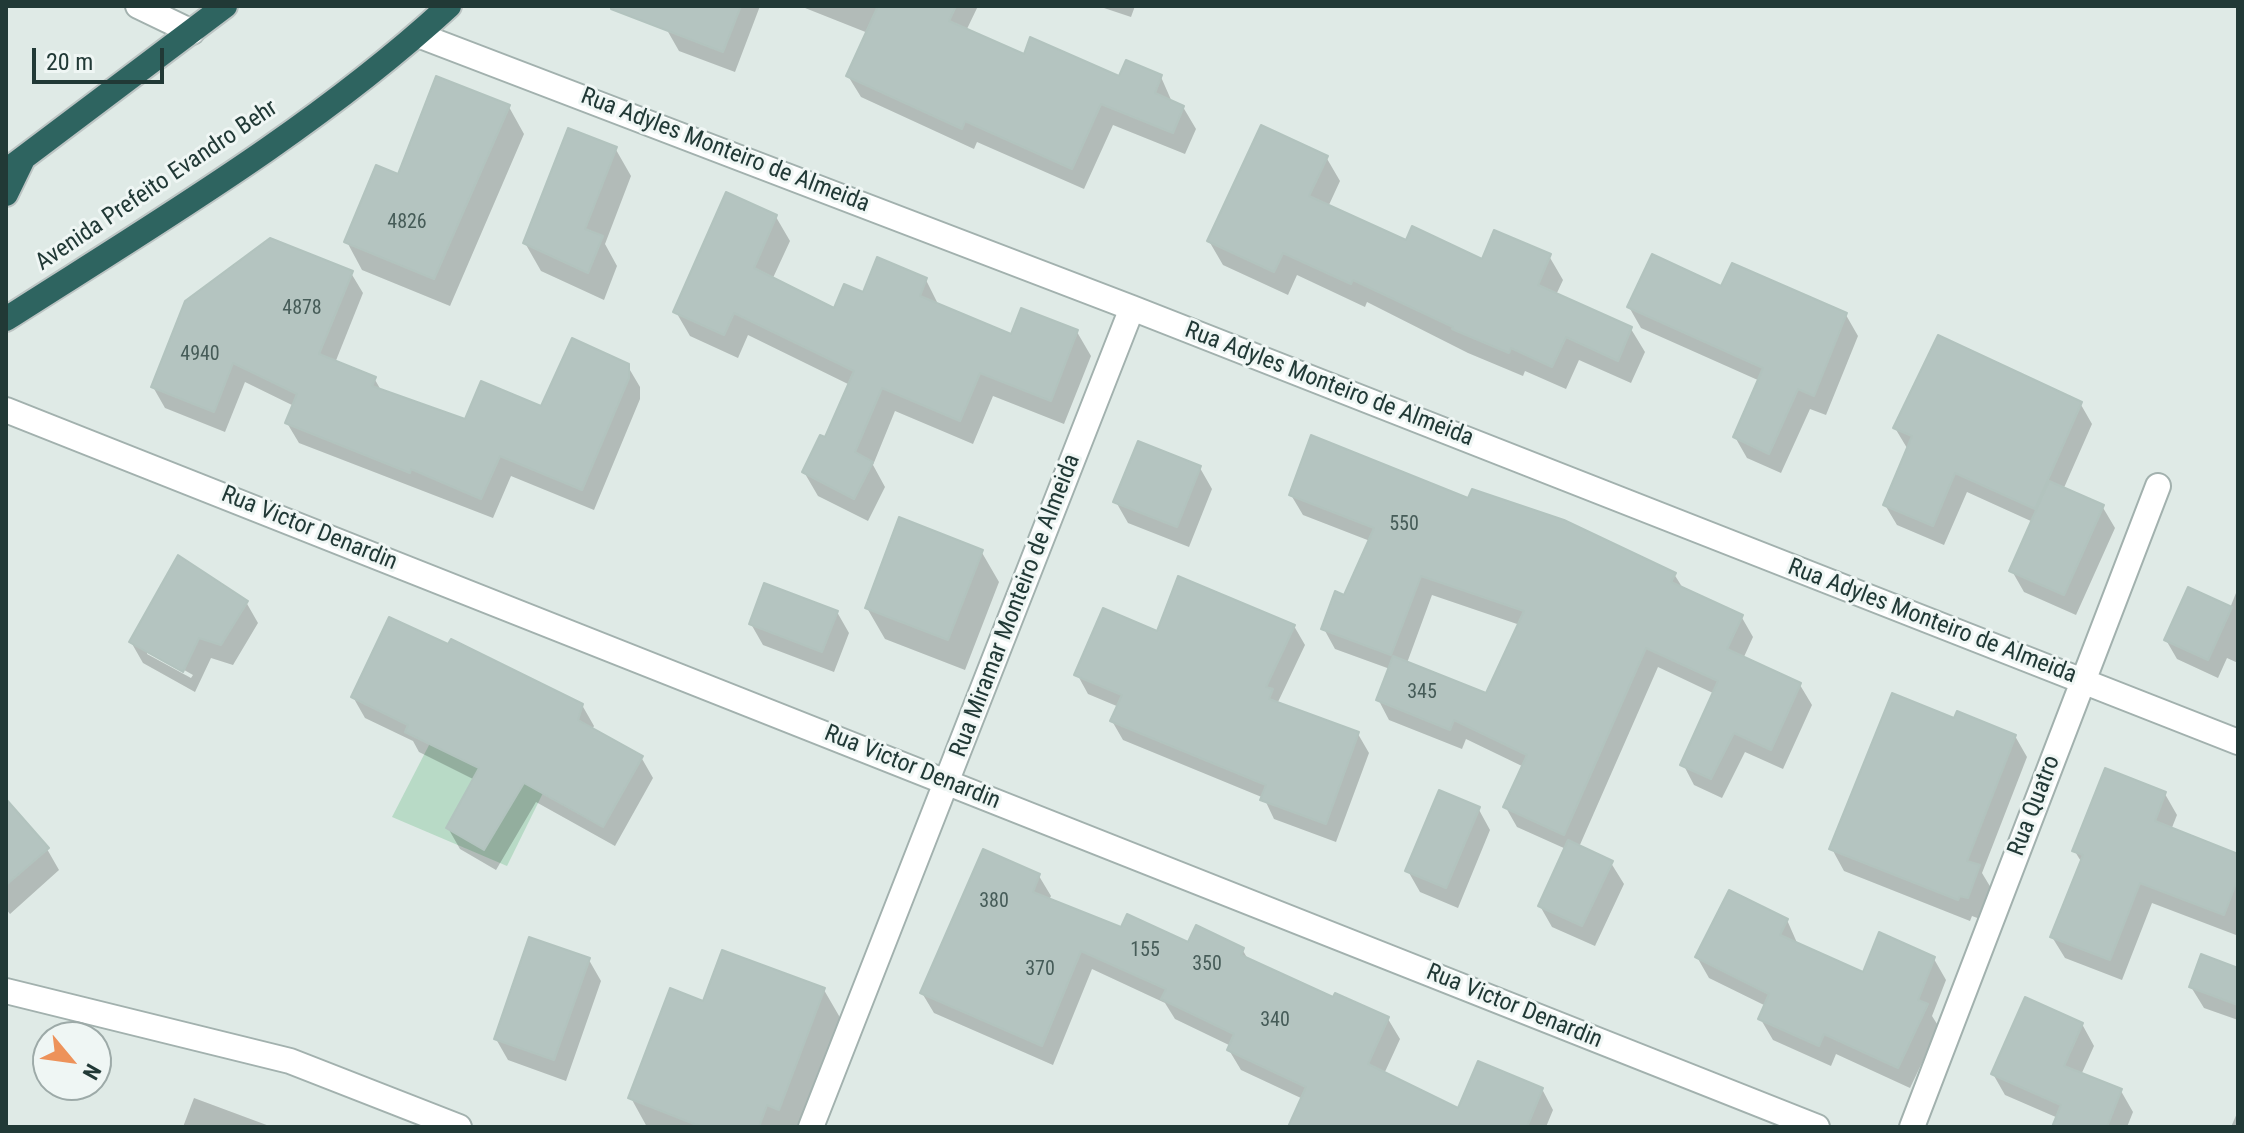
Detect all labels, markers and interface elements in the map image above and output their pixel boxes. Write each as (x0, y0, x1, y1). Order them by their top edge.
scale bar (36, 32, 168, 82)
text: 20 m (46, 48, 93, 76)
street label: Rua Adyles Monteiro de Almeida (577, 83, 873, 219)
street label: Avenida Prefeito Evandro Behr (31, 94, 283, 278)
house number: 4826 (387, 211, 427, 235)
house number: 4878 (282, 297, 322, 321)
street label: Rua Adyles Monteiro de Almeida (1181, 317, 1477, 453)
house number: 4940 (180, 343, 220, 367)
street label: Rua Miramar Monteiro de Almeida (945, 450, 1087, 762)
street label: Rua Victor Denardin (217, 481, 401, 577)
house number: 550 (1389, 513, 1419, 537)
street label: Rua Adyles Monteiro de Almeida (1784, 554, 2080, 690)
house number: 345 (1407, 681, 1437, 705)
street label: Rua Victor Denardin (820, 720, 1004, 816)
street label: Rua Quatro (2003, 752, 2067, 860)
house number: 380 (979, 890, 1009, 914)
house number: 155 (1130, 939, 1160, 963)
house number: 350 (1192, 953, 1222, 977)
house number: 370 (1025, 958, 1055, 982)
street label: Rua Victor Denardin (1422, 959, 1606, 1055)
house number: 340 (1260, 1009, 1290, 1033)
north arrow (32, 1021, 112, 1101)
text: N (77, 1060, 106, 1084)

